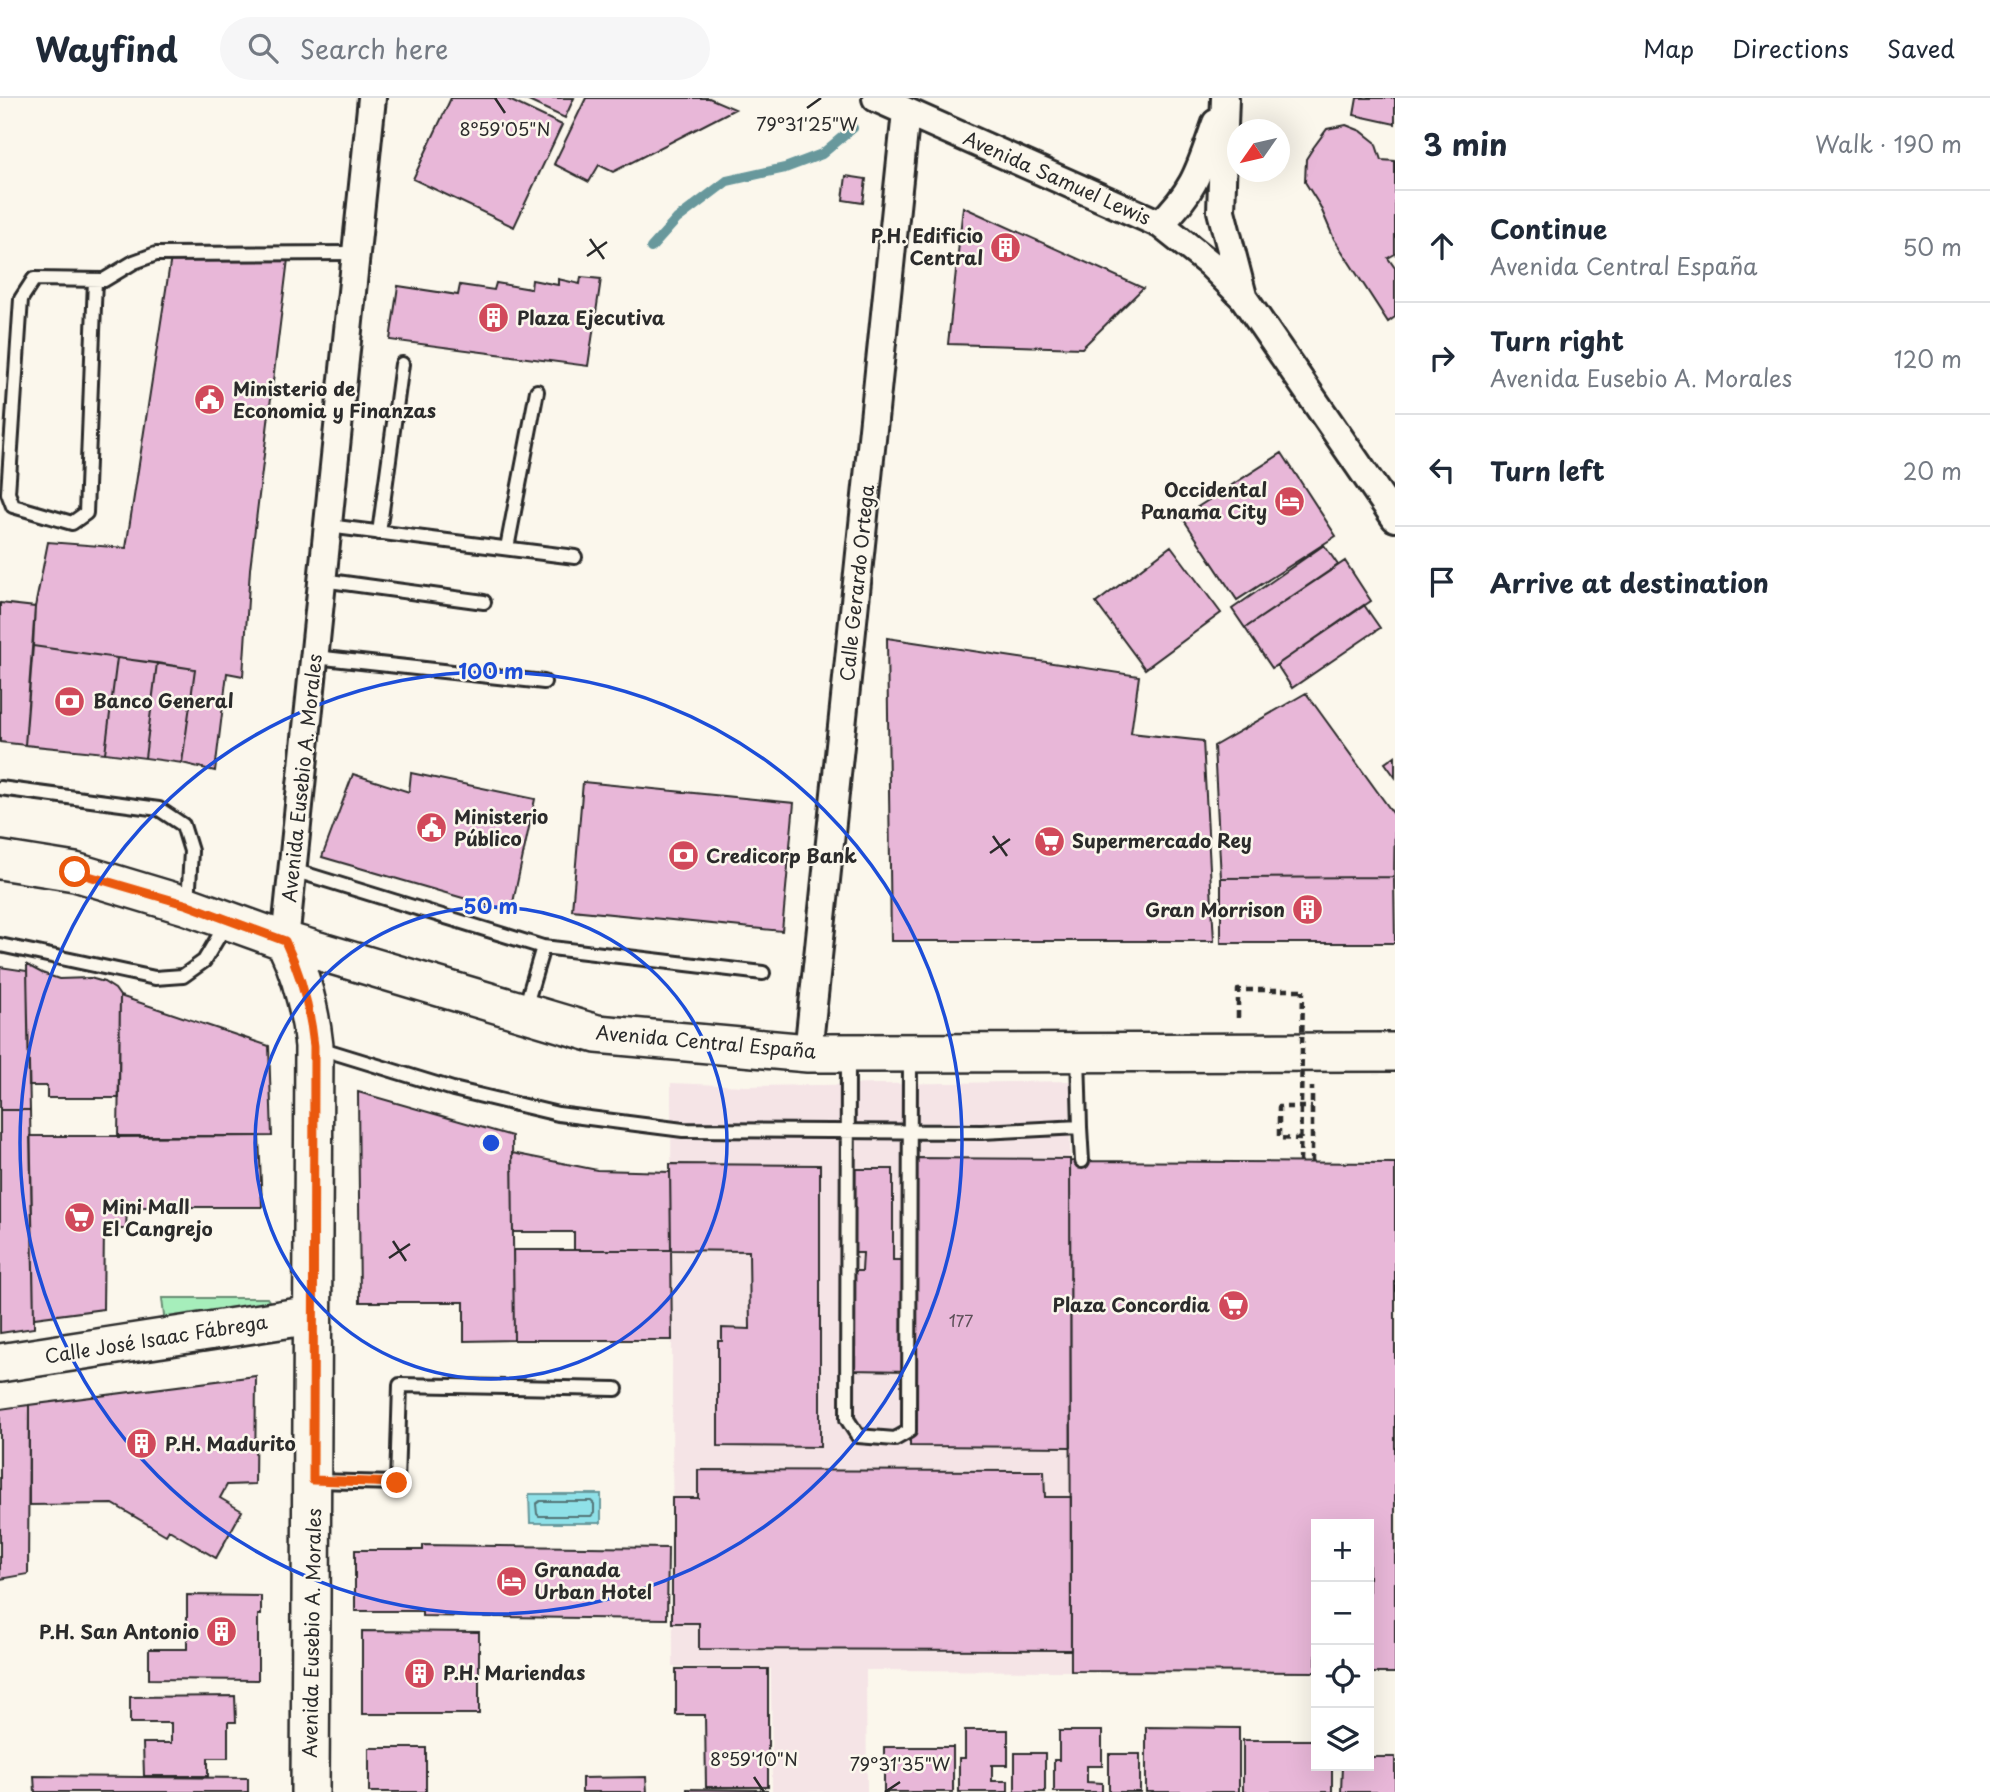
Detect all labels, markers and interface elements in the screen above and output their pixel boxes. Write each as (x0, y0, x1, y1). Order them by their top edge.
search box (220, 17, 710, 80)
text: Wayfind (35, 23, 178, 73)
icon: search (244, 29, 282, 67)
text: Search here (300, 29, 448, 68)
text: Map (1643, 30, 1694, 66)
text: Directions (1732, 30, 1849, 66)
text: Saved (1887, 30, 1955, 66)
text: 79°31'25"W (756, 110, 858, 137)
text: 8°59'05"N (459, 115, 551, 142)
north arrow (1227, 119, 1290, 182)
text: 3 min (1423, 121, 1508, 166)
street label: Avenida Samuel Lewis (959, 123, 1156, 231)
text: Walk · 190 m (1815, 126, 1962, 161)
text: Continue (1490, 209, 1607, 248)
place label: P.H. Edificio Central (871, 221, 983, 271)
icon: ahead (1423, 227, 1461, 265)
text: 50 m (1902, 229, 1962, 264)
building icon: P.H. Edificio Central (989, 230, 1023, 264)
text: Avenida Central España (1490, 248, 1758, 283)
building icon: Plaza Ejecutiva (477, 301, 511, 335)
place label: Plaza Ejecutiva (517, 303, 665, 331)
text: Turn right (1490, 321, 1624, 360)
icon: right (1423, 339, 1461, 377)
text: 120 m (1894, 341, 1962, 376)
text: Avenida Eusebio A. Morales (1490, 360, 1792, 395)
place label: Ministerio de Economia y Finanzas (233, 374, 436, 424)
public building icon: Ministerio de Economia y Finanzas (193, 383, 227, 417)
icon: left (1423, 451, 1461, 489)
text: Turn left (1490, 451, 1605, 490)
text: 20 m (1903, 453, 1962, 488)
place label: Occidental Panama City (1141, 475, 1267, 525)
street label: Calle Gerardo Ortega (832, 483, 880, 683)
hotel icon: Occidental Panama City (1273, 484, 1307, 518)
icon: arrive (1423, 563, 1461, 601)
text: Arrive at destination (1490, 563, 1769, 602)
street label: Avenida Eusebio A. Morales (274, 652, 328, 904)
text: 100 m (458, 654, 524, 686)
bank icon: Banco General (53, 684, 87, 718)
place label: Banco General (93, 686, 234, 714)
place label: Ministerio Público (454, 802, 548, 852)
public building icon: Ministerio Público (414, 811, 448, 845)
supermarket icon: Supermercado Rey (1032, 824, 1066, 858)
place label: Supermercado Rey (1072, 826, 1252, 854)
bank icon: Credicorp Bank (666, 839, 700, 873)
place label: Credicorp Bank (706, 841, 857, 869)
route start (59, 856, 90, 887)
text: 50 m (464, 889, 518, 921)
building icon: Gran Morrison (1291, 893, 1325, 927)
place label: Gran Morrison (1145, 895, 1285, 923)
street label: Avenida Central España (595, 1017, 817, 1065)
centre of rings (479, 1131, 503, 1155)
place label: Mini Mall El Cangrejo (102, 1192, 213, 1242)
supermarket icon: Mini Mall El Cangrejo (62, 1201, 96, 1235)
supermarket icon: Plaza Concordia (1216, 1288, 1250, 1322)
place label: Plaza Concordia (1053, 1290, 1210, 1318)
street label: Calle José Isaac Fábrega (43, 1307, 269, 1369)
house number: 177 (949, 1308, 973, 1332)
building icon: P.H. Madurito (125, 1427, 159, 1461)
place label: P.H. Madurito (165, 1429, 296, 1457)
route end (381, 1467, 412, 1498)
street label: Avenida Eusebio A. Morales (295, 1508, 327, 1758)
map controls (1311, 1519, 1374, 1771)
button: + (1311, 1519, 1374, 1582)
place label: Granada Urban Hotel (534, 1555, 652, 1605)
hotel icon: Granada Urban Hotel (494, 1564, 528, 1598)
button: − (1311, 1582, 1374, 1645)
building icon: P.H. San Antonio (205, 1615, 239, 1649)
place label: P.H. San Antonio (39, 1617, 199, 1645)
button: locate (1311, 1645, 1374, 1708)
building icon: P.H. Mariendas (403, 1656, 437, 1690)
place label: P.H. Mariendas (443, 1658, 585, 1686)
button: layers (1311, 1708, 1374, 1771)
text: 8°59'10"N (710, 1745, 798, 1772)
text: 79°31'35"W (850, 1750, 951, 1777)

